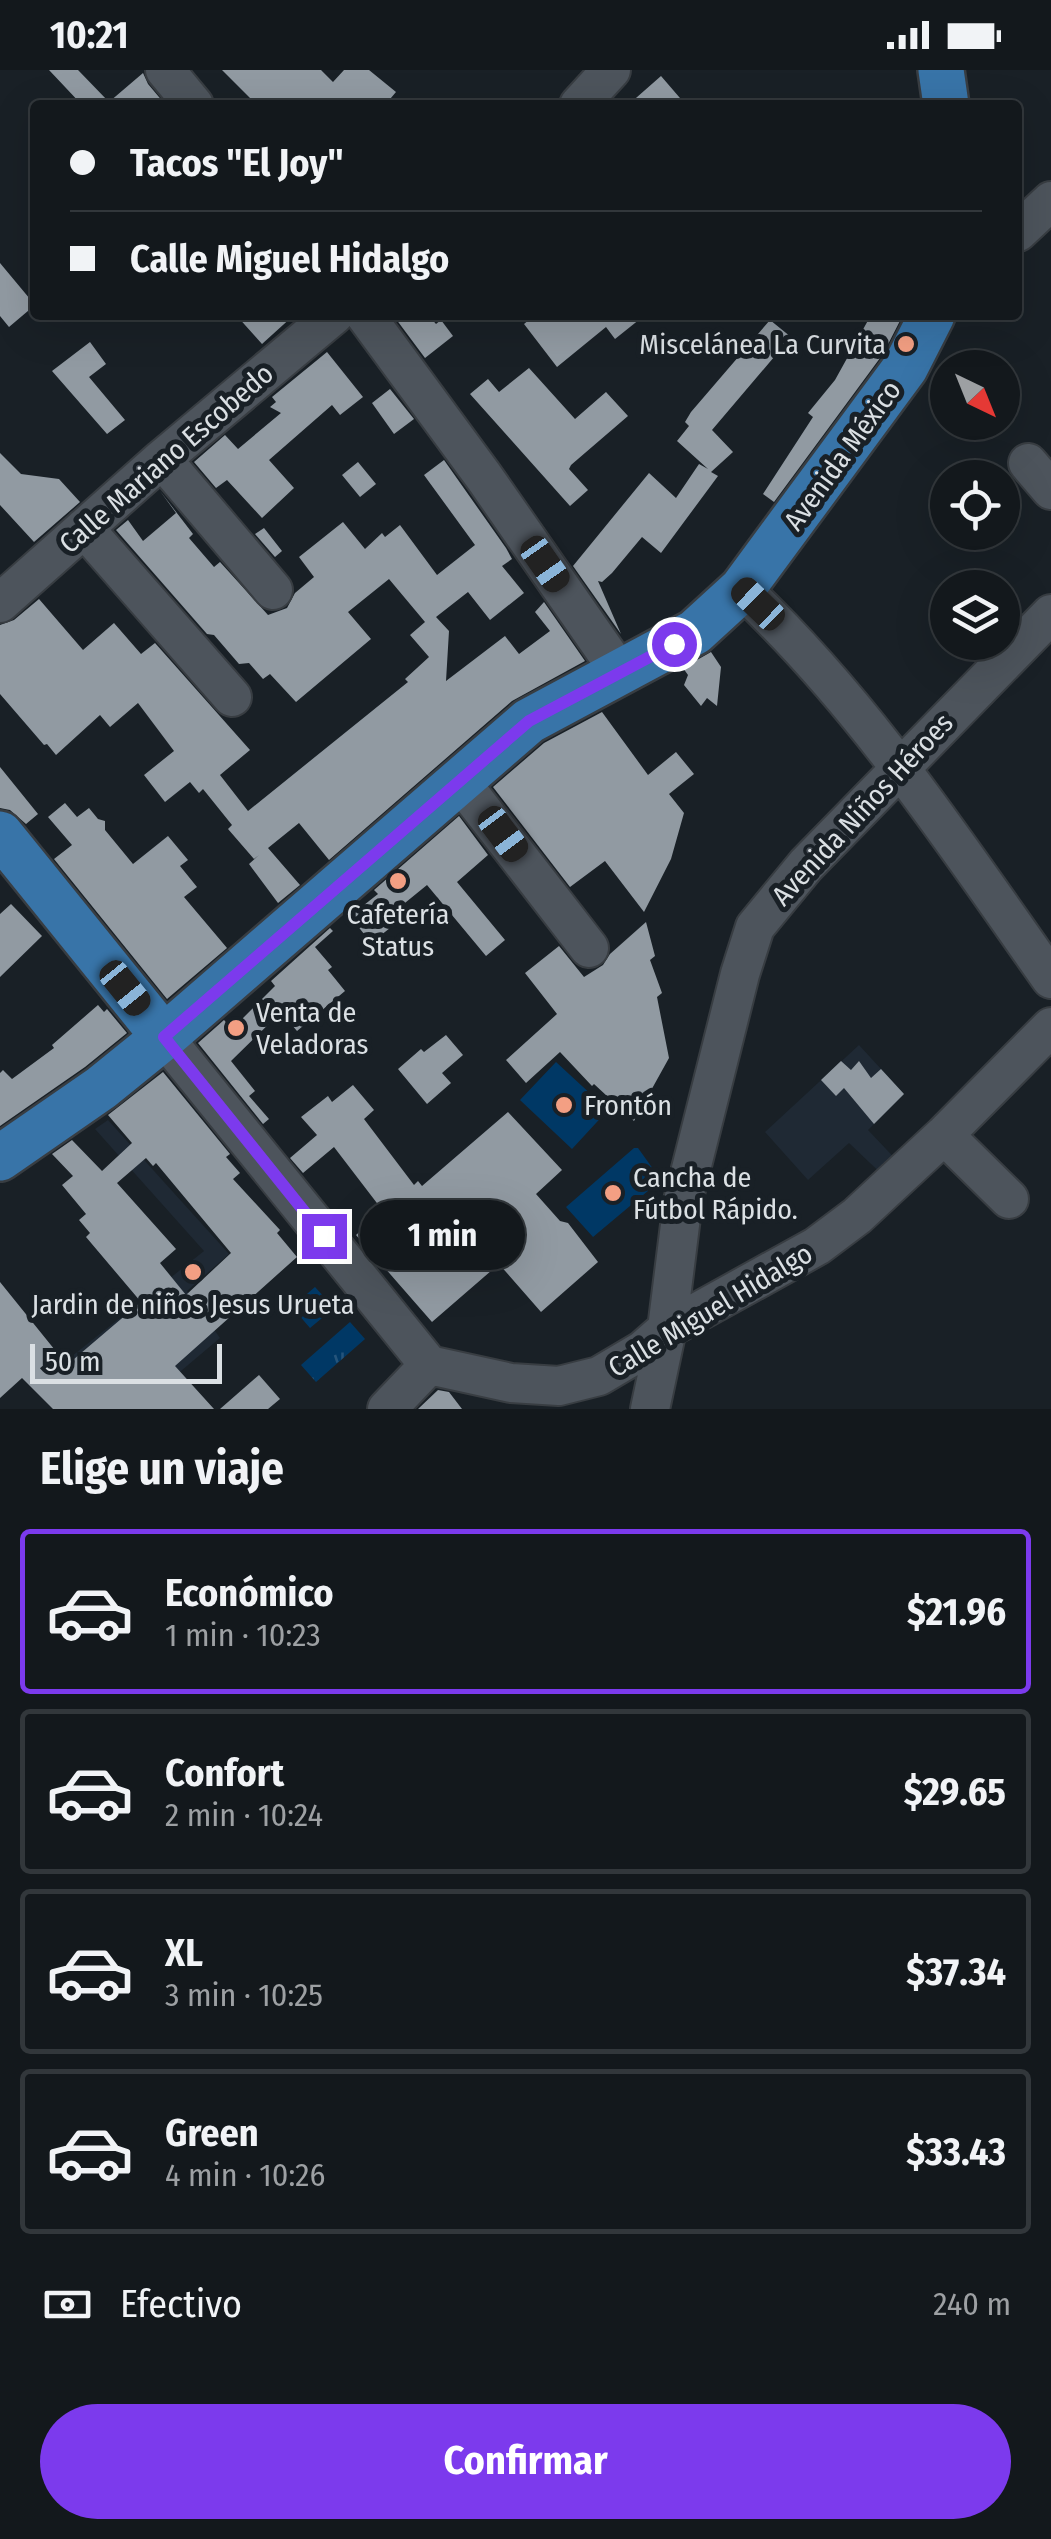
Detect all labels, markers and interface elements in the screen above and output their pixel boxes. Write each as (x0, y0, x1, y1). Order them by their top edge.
text: 10:21 (50, 12, 129, 58)
text: Tacos "El Joy" (130, 140, 344, 186)
text: Calle Miguel Hidalgo (130, 236, 449, 282)
place label: Miscelánea La Curvita (639, 328, 886, 361)
marker: Miscelánea La Curvita (895, 333, 917, 355)
north arrow (930, 350, 1020, 440)
map controls (930, 350, 1020, 660)
street label: Calle Mariano Escobedo (53, 357, 280, 560)
street label: Avenida México (777, 374, 908, 537)
button: locate (930, 460, 1020, 550)
car (516, 531, 574, 597)
button: layers (930, 570, 1020, 660)
car (726, 572, 790, 636)
route start (652, 622, 697, 667)
street label: Avenida Niños Héroes (765, 707, 960, 912)
car (473, 801, 533, 867)
marker: Cafetería Status (387, 870, 409, 892)
place label: Cafetería Status (347, 898, 449, 963)
car (94, 955, 156, 1021)
place label: Venta de Veladoras (256, 996, 368, 1061)
marker: Venta de Veladoras (225, 1017, 247, 1039)
place label: Frontón (584, 1089, 672, 1122)
marker: Frontón (553, 1094, 575, 1116)
place label: Cancha de Fútbol Rápido. (633, 1161, 798, 1226)
marker: Cancha de Fútbol Rápido. (602, 1182, 624, 1204)
callout: 1 min (359, 1201, 524, 1271)
route end (302, 1214, 347, 1259)
text: 1 min (408, 1216, 477, 1254)
street label: Calle Miguel Hidalgo (602, 1237, 818, 1384)
marker: Jardin de niños Jesus Urueta (182, 1261, 204, 1283)
place label: Jardin de niños Jesus Urueta (31, 1288, 355, 1321)
scale bar (30, 1339, 222, 1384)
text: 50 m (45, 1345, 101, 1378)
text: Elige un viaje (40, 1442, 284, 1496)
icon: car (45, 1567, 135, 1657)
text: Económico (165, 1570, 334, 1616)
text: $21.96 (907, 1589, 1006, 1635)
text: 1 min · 10:23 (165, 1616, 321, 1654)
icon: car (45, 1747, 135, 1837)
text: Confort (165, 1750, 284, 1796)
text: $29.65 (904, 1769, 1006, 1815)
text: 2 min · 10:24 (165, 1796, 323, 1834)
icon: car (45, 1927, 135, 2017)
text: XL (165, 1930, 203, 1976)
text: $37.34 (906, 1949, 1006, 1995)
text: 3 min · 10:25 (165, 1976, 323, 2014)
icon: car (45, 2107, 135, 2197)
text: Green (165, 2110, 259, 2156)
text: $33.43 (906, 2129, 1006, 2175)
text: 4 min · 10:26 (165, 2156, 325, 2194)
icon: cash (40, 2277, 95, 2332)
text: Efectivo (120, 2281, 242, 2327)
text: 240 m (933, 2285, 1011, 2323)
button: Confirmar (40, 2404, 1011, 2519)

